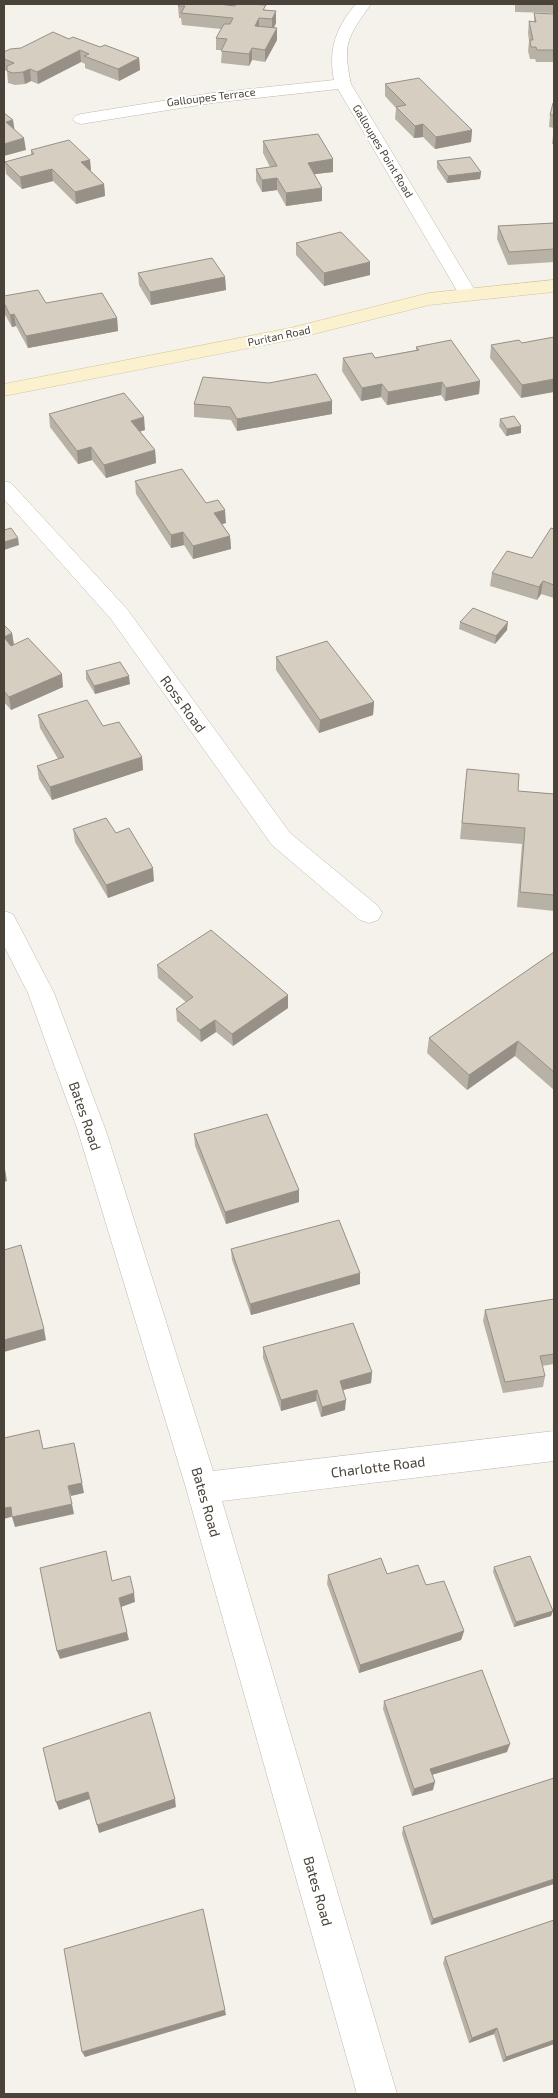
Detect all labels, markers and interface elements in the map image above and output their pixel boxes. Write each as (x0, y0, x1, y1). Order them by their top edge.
street label: Galloupes Terrace (166, 85, 256, 108)
street label: Galloupes Point Road (351, 102, 416, 200)
street label: Puritan Road (246, 322, 312, 349)
street label: Ross Road (157, 672, 210, 735)
street label: Bates Road (66, 1079, 105, 1153)
street label: Charlotte Road (330, 1452, 426, 1481)
street label: Bates Road (188, 1465, 225, 1539)
street label: Bates Road (300, 1854, 337, 1928)

